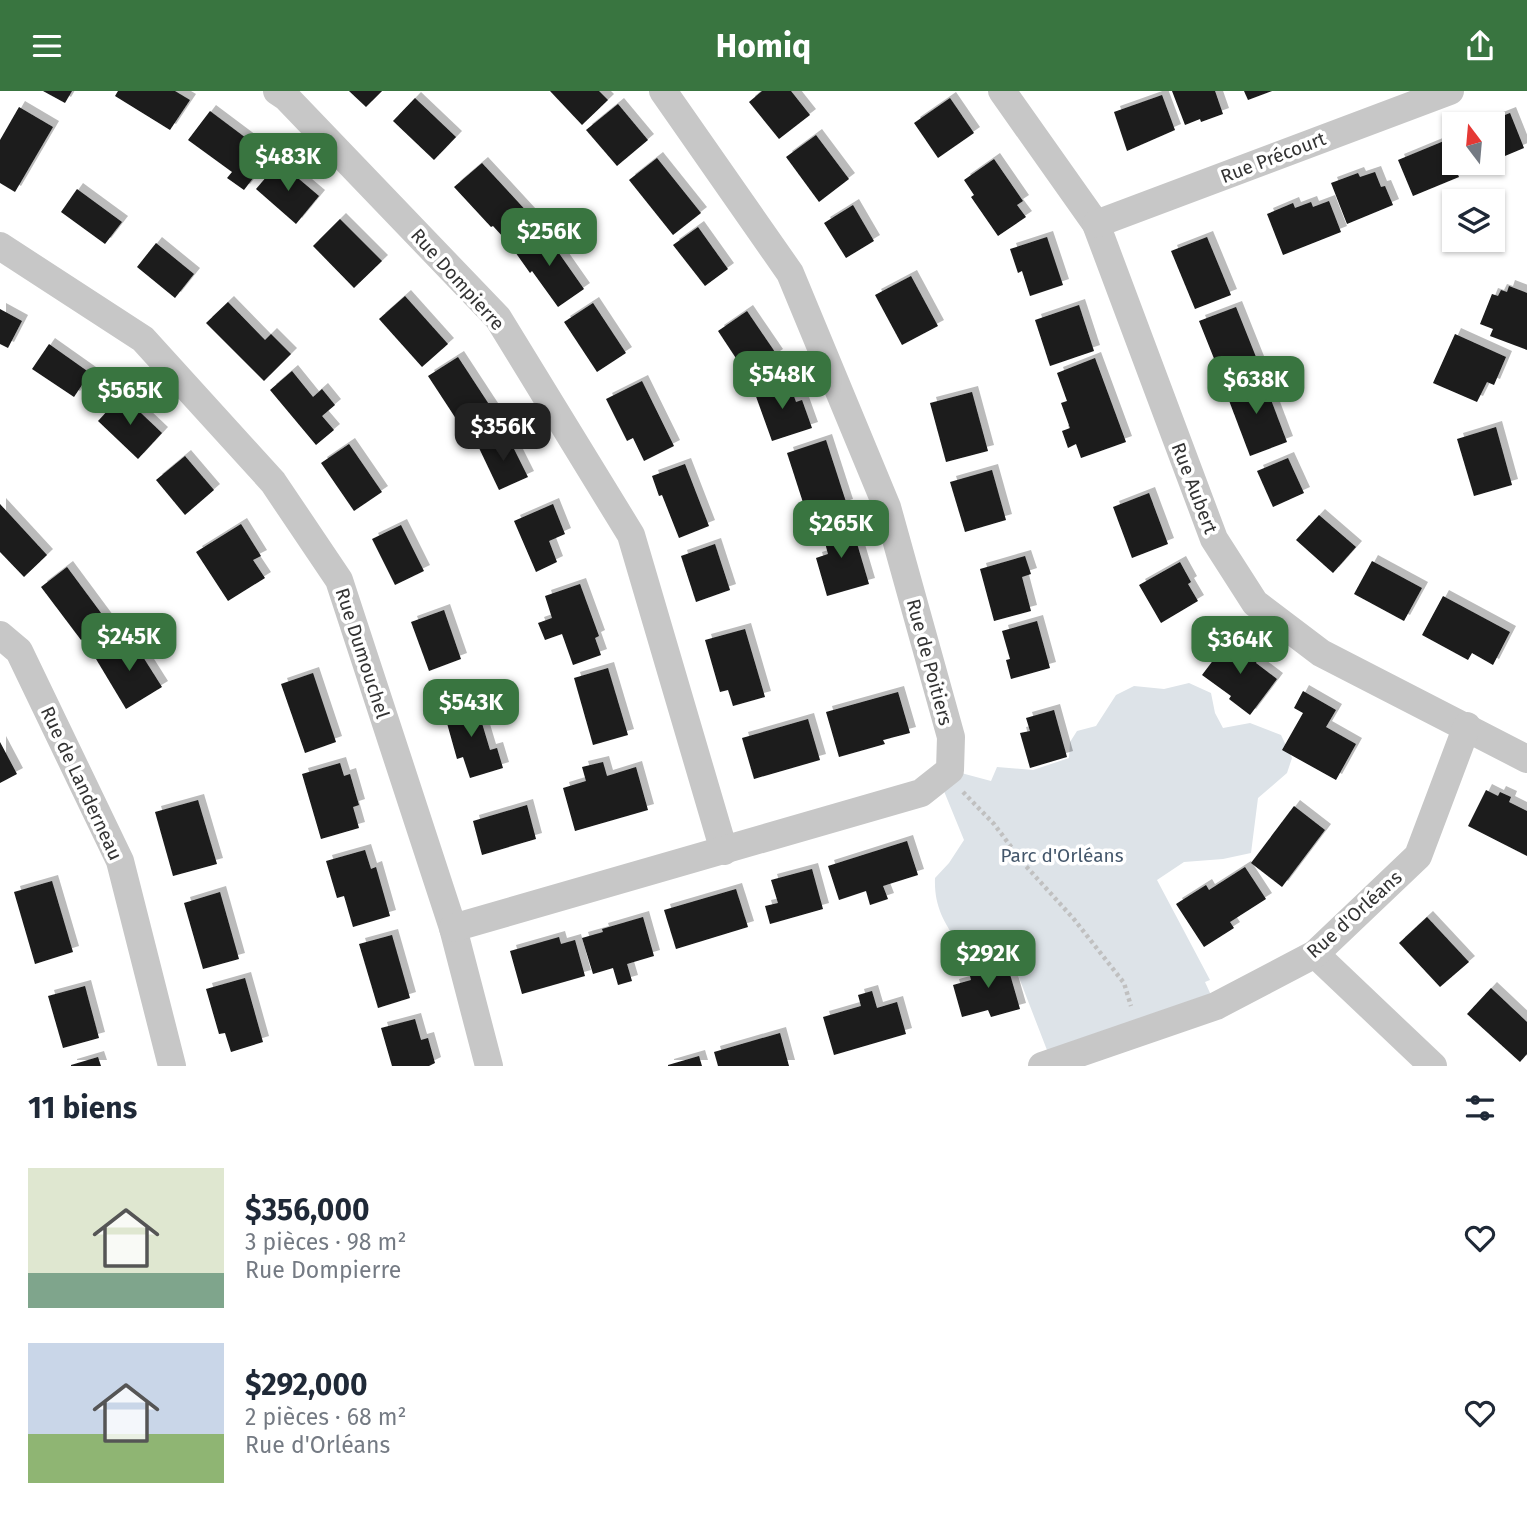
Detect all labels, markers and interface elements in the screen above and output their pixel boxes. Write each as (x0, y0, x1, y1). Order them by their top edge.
icon: menu (28, 27, 66, 65)
text: Homiq (716, 27, 811, 65)
icon: share (1461, 27, 1499, 65)
north arrow (1442, 112, 1505, 175)
map controls (1442, 112, 1505, 252)
street label: Rue Précourt (1217, 127, 1329, 188)
pin: $483K (239, 133, 337, 193)
text: $483K (255, 142, 321, 170)
button: layers (1442, 189, 1505, 252)
pin: $256K (500, 209, 598, 268)
text: $256K (517, 217, 581, 245)
street label: Rue Dompierre (406, 224, 509, 335)
pin: $548K (733, 351, 831, 411)
pin: $638K (1207, 357, 1305, 416)
text: $548K (749, 360, 815, 388)
text: $638K (1223, 365, 1289, 393)
pin: $565K (81, 367, 179, 427)
text: $565K (98, 376, 162, 404)
pin: $356K (454, 403, 552, 463)
text: $356K (471, 412, 535, 440)
street label: Rue Aubert (1167, 439, 1222, 537)
pin: $265K (792, 501, 890, 560)
text: $265K (809, 509, 873, 537)
street label: Rue Dumouchel (331, 585, 395, 722)
street label: Rue de Poitiers (902, 596, 957, 728)
pin: $245K (80, 613, 178, 673)
pin: $364K (1191, 617, 1289, 676)
text: $245K (97, 622, 161, 650)
text: $364K (1207, 625, 1273, 653)
pin: $543K (422, 679, 520, 739)
text: $543K (439, 688, 503, 716)
street label: Rue de Landerneau (36, 703, 127, 864)
park label: Parc d'Orléans (1000, 844, 1124, 867)
street label: Rue d'Orléans (1302, 866, 1407, 963)
pin: $292K (939, 930, 1037, 990)
text: $292K (957, 939, 1019, 967)
icon: filters (1461, 1089, 1499, 1127)
text: 11 biens (28, 1090, 137, 1126)
text: $356,000 (245, 1192, 370, 1228)
icon: home (84, 1196, 168, 1280)
icon: heart (1461, 1219, 1499, 1257)
text: 3 pièces · 98 m² (245, 1228, 406, 1256)
text: Rue Dompierre (245, 1256, 401, 1284)
text: $292,000 (245, 1367, 368, 1403)
icon: home (84, 1371, 168, 1455)
icon: heart (1461, 1394, 1499, 1432)
text: 2 pièces · 68 m² (245, 1403, 407, 1431)
text: Rue d'Orléans (245, 1431, 390, 1459)

